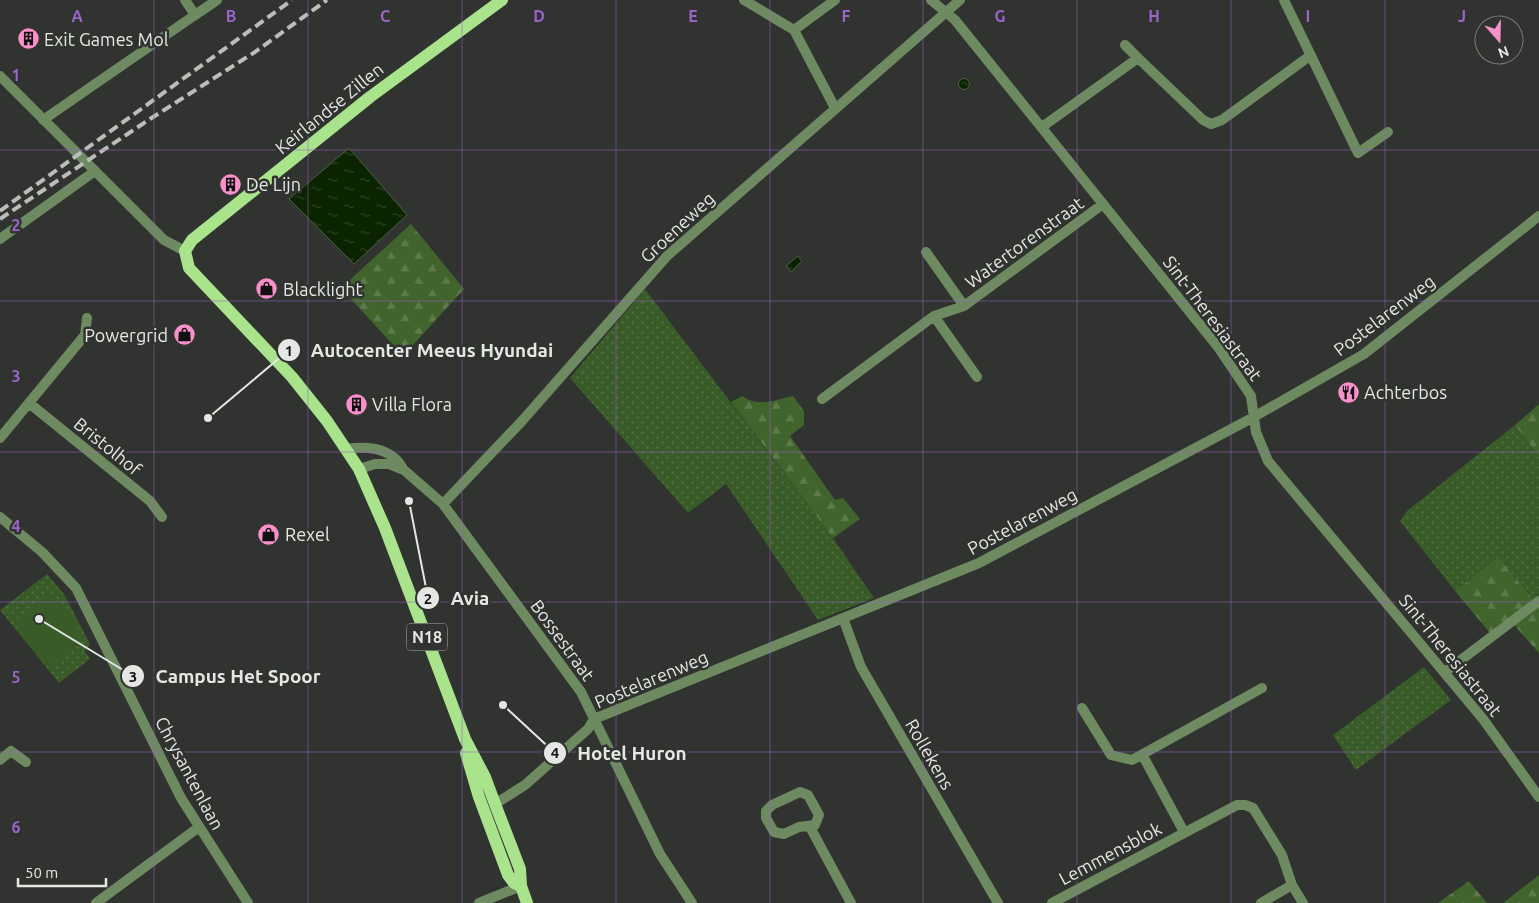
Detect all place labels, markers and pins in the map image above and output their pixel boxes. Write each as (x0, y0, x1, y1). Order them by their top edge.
building icon: Exit Games Mol (16, 27, 40, 51)
place label: Exit Games Mol (44, 29, 169, 49)
building icon: De Lijn (218, 172, 242, 196)
place label: De Lijn (246, 174, 301, 194)
shop icon: Blacklight (255, 277, 279, 301)
place label: Blacklight (283, 279, 363, 299)
shop icon: Powergrid (172, 323, 196, 347)
place label: Powergrid (84, 325, 168, 345)
callout: Autocenter Meeus Hyundai (276, 333, 564, 367)
restaurant icon: Achterbos (1336, 380, 1360, 404)
place label: Achterbos (1364, 382, 1447, 402)
building icon: Villa Flora (344, 392, 368, 416)
place label: Villa Flora (372, 394, 452, 414)
shop icon: Rexel (257, 522, 281, 546)
place label: Rexel (285, 524, 330, 544)
callout: Avia (415, 581, 499, 615)
callout: Campus Het Spoor (120, 659, 330, 693)
callout: Hotel Huron (543, 736, 697, 770)

